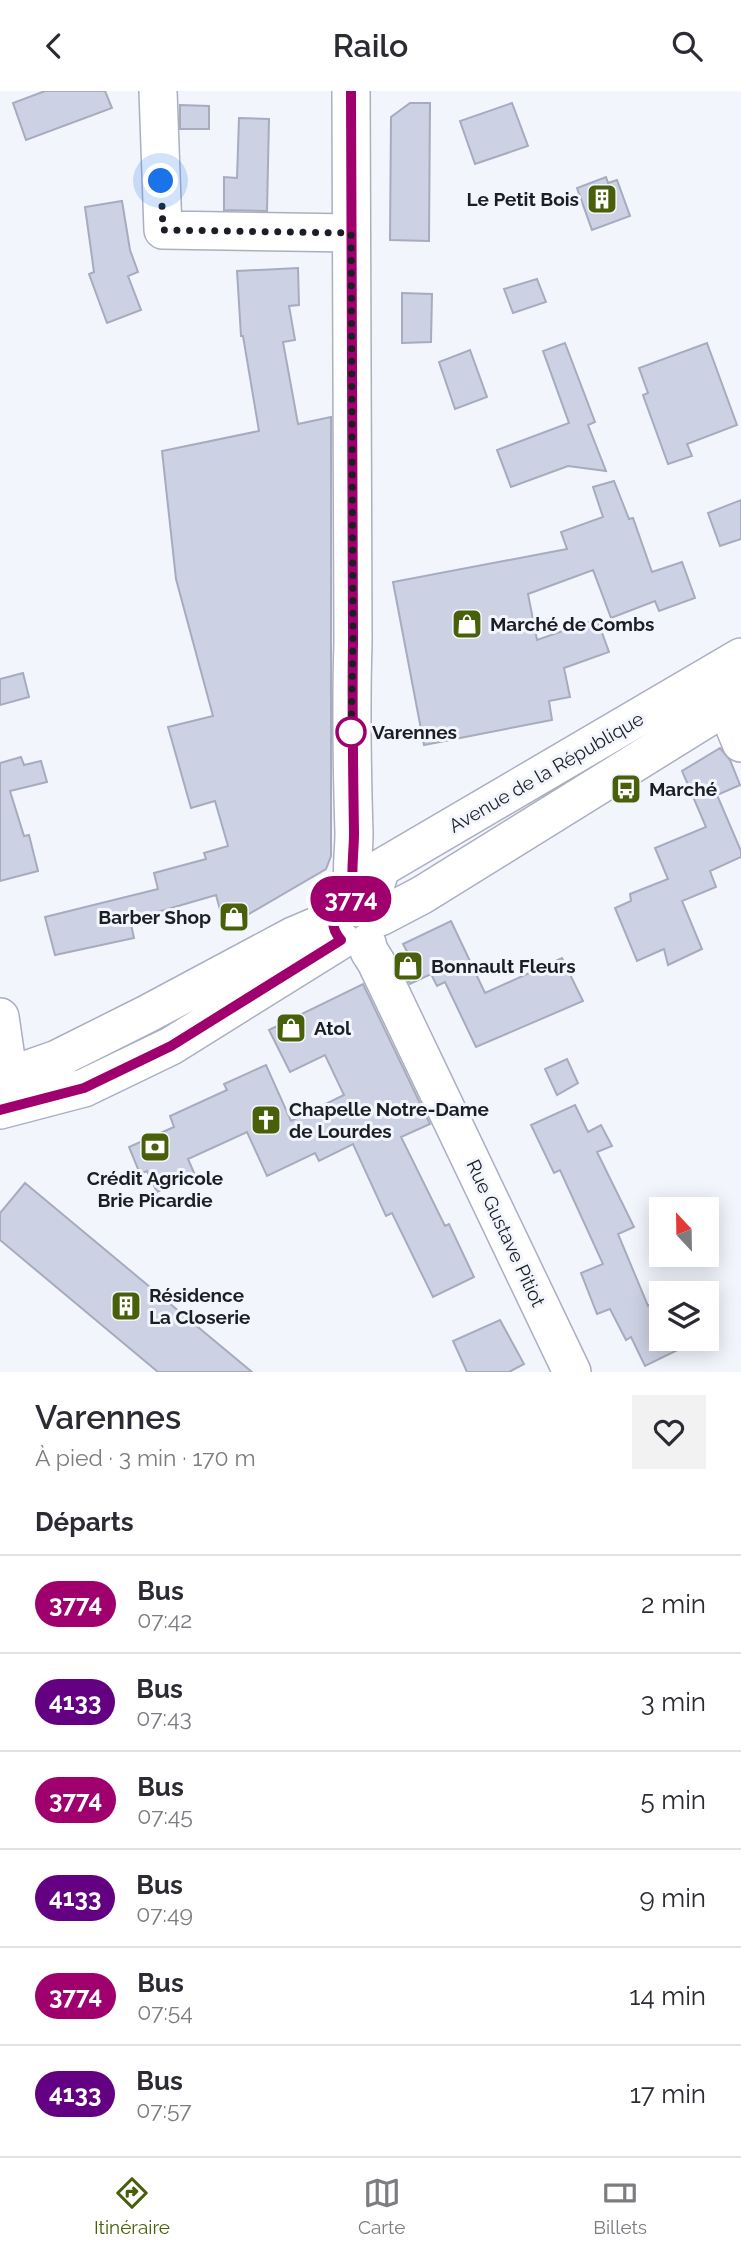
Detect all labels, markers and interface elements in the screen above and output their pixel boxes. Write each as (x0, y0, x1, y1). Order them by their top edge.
icon: back (35, 27, 73, 65)
text: Railo (333, 27, 408, 64)
icon: search (668, 27, 706, 65)
your location (143, 163, 178, 198)
building icon: Le Petit Bois (585, 182, 619, 216)
place label: Le Petit Bois (466, 188, 579, 210)
shop icon: Marché de Combs (450, 607, 484, 641)
place label: Marché de Combs (490, 613, 654, 635)
street label: Avenue de la République (445, 707, 647, 837)
marker: Varennes (336, 717, 366, 747)
place label: Varennes (372, 721, 457, 743)
bus stop icon: Marché (609, 772, 643, 806)
place label: Marché (649, 778, 717, 800)
line badge: 3774 (302, 876, 400, 922)
text: 3774 (324, 884, 378, 913)
shop icon: Barber Shop (217, 900, 251, 934)
place label: Barber Shop (98, 906, 211, 928)
shop icon: Bonnault Fleurs (391, 949, 425, 983)
place label: Bonnault Fleurs (431, 955, 576, 977)
shop icon: Atol (274, 1011, 308, 1045)
place label: Atol (314, 1017, 352, 1039)
place label: Chapelle Notre-Dame de Lourdes (289, 1098, 489, 1142)
church icon: Chapelle Notre-Dame de Lourdes (249, 1103, 283, 1137)
bank icon: Crédit Agricole Brie Picardie (138, 1130, 172, 1164)
street label: Rue Gustave Pitiot (462, 1156, 550, 1311)
place label: Crédit Agricole Brie Picardie (87, 1167, 223, 1211)
north arrow (649, 1197, 719, 1267)
map controls (649, 1197, 719, 1351)
button: layers (649, 1281, 719, 1351)
place label: Résidence La Closerie (149, 1284, 250, 1328)
building icon: Résidence La Closerie (109, 1289, 143, 1323)
button: heart (632, 1395, 706, 1469)
text: Varennes (35, 1398, 181, 1437)
text: À pied · 3 min · 170 m (35, 1444, 256, 1471)
text: Départs (35, 1507, 134, 1537)
text: Bus (137, 1576, 184, 1606)
text: 3774 (49, 1589, 102, 1618)
text: 2 min (641, 1589, 706, 1619)
text: 07:42 (137, 1606, 192, 1633)
text: Bus (136, 1674, 183, 1704)
text: 4133 (49, 1687, 101, 1716)
text: 3 min (641, 1687, 706, 1717)
text: 07:43 (136, 1704, 192, 1731)
text: Bus (137, 1772, 184, 1802)
text: 3774 (49, 1785, 102, 1814)
text: 5 min (640, 1785, 706, 1815)
text: 07:45 (137, 1802, 193, 1829)
text: Bus (136, 1870, 183, 1900)
text: 4133 (49, 1883, 101, 1912)
text: 9 min (639, 1883, 706, 1913)
text: 07:49 (136, 1900, 193, 1927)
text: Bus (137, 1968, 184, 1998)
text: 3774 (49, 1981, 102, 2010)
text: 14 min (629, 1981, 706, 2011)
text: 07:54 (137, 1998, 193, 2025)
text: Bus (136, 2066, 183, 2096)
text: 4133 (49, 2079, 101, 2108)
text: 17 min (630, 2079, 706, 2109)
text: 07:57 (136, 2096, 192, 2123)
tab: Itinéraire (94, 2174, 170, 2238)
tab: Carte (358, 2174, 405, 2238)
tab: Billets (593, 2174, 647, 2238)

